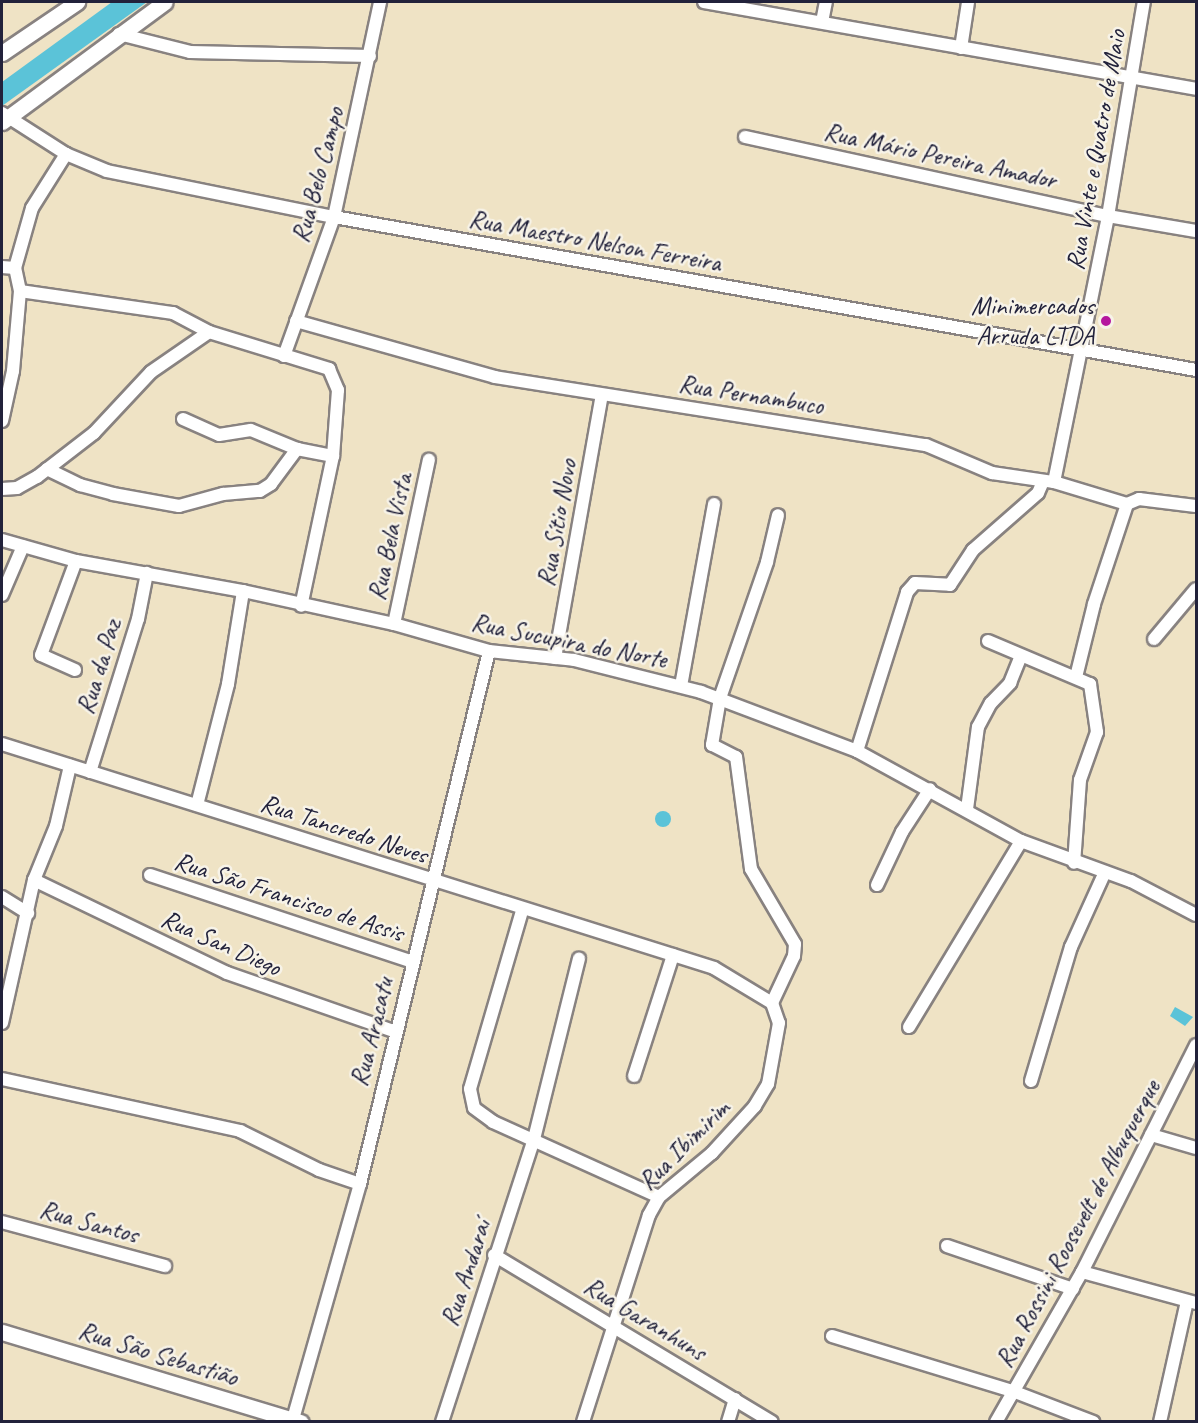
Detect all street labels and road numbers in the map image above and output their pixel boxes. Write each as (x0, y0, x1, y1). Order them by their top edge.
street label: Rua Vinte e Quatro de Maio (1060, 28, 1132, 272)
street label: Rua Belo Campo (285, 104, 351, 246)
street label: Rua Mário Pereira Amador (821, 116, 1059, 196)
street label: Rua Maestro Nelson Ferreira (465, 203, 725, 279)
street label: Rua Pernambuco (677, 368, 825, 422)
street label: Rua Sítio Novo (530, 457, 584, 589)
street label: Rua Bela Vista (361, 471, 419, 603)
street label: Rua Sucupira do Norte (469, 607, 669, 675)
street label: Rua da Paz (70, 616, 128, 718)
street label: Rua Tancredo Neves (256, 787, 432, 871)
street label: Rua São Francisco de Assis (170, 845, 408, 949)
street label: Rua San Diego (156, 903, 286, 983)
street label: Rua Aracatu (343, 975, 401, 1089)
street label: Rua Rossini Roosevelt de Albuquerque (989, 1075, 1167, 1373)
street label: Rua Ibimirim (632, 1093, 736, 1197)
street label: Rua Santos (36, 1194, 142, 1250)
street label: Rua Andaraí (434, 1216, 498, 1330)
street label: Rua Garanhuns (578, 1270, 712, 1368)
street label: Rua São Sebastião (75, 1315, 241, 1393)

